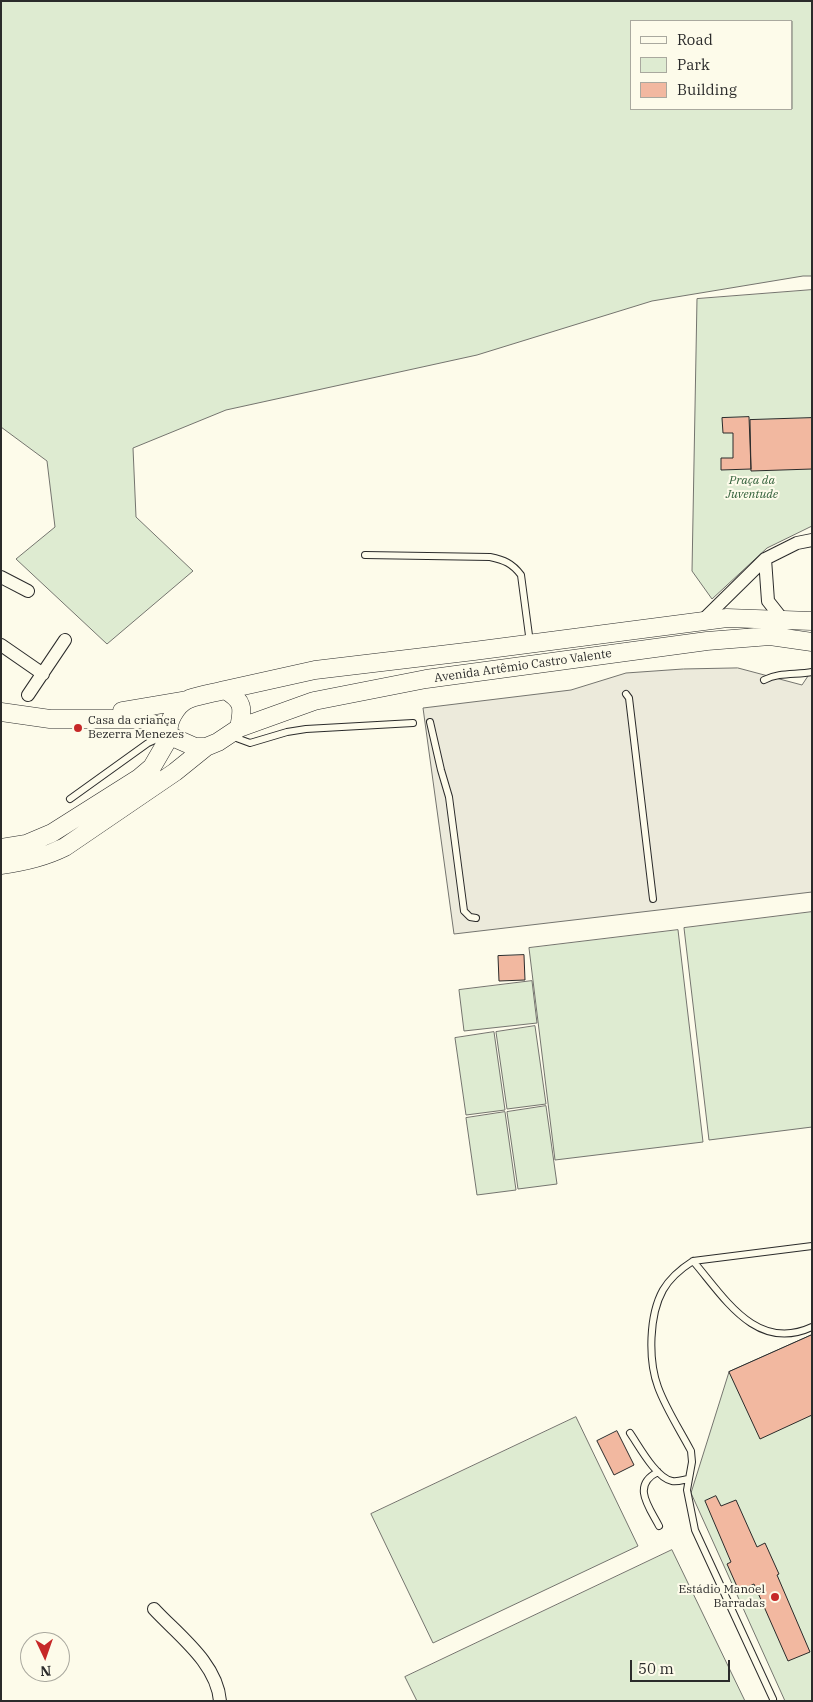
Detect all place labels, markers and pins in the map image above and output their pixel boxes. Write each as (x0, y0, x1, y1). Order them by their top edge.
place label: Casa da criança Bezerra Menezes (88, 714, 184, 742)
marker: Casa da criança Bezerra Menezes (72, 722, 84, 734)
place label: Estádio Manoel Barradas (679, 1583, 765, 1611)
marker: Estádio Manoel Barradas (769, 1591, 781, 1603)

